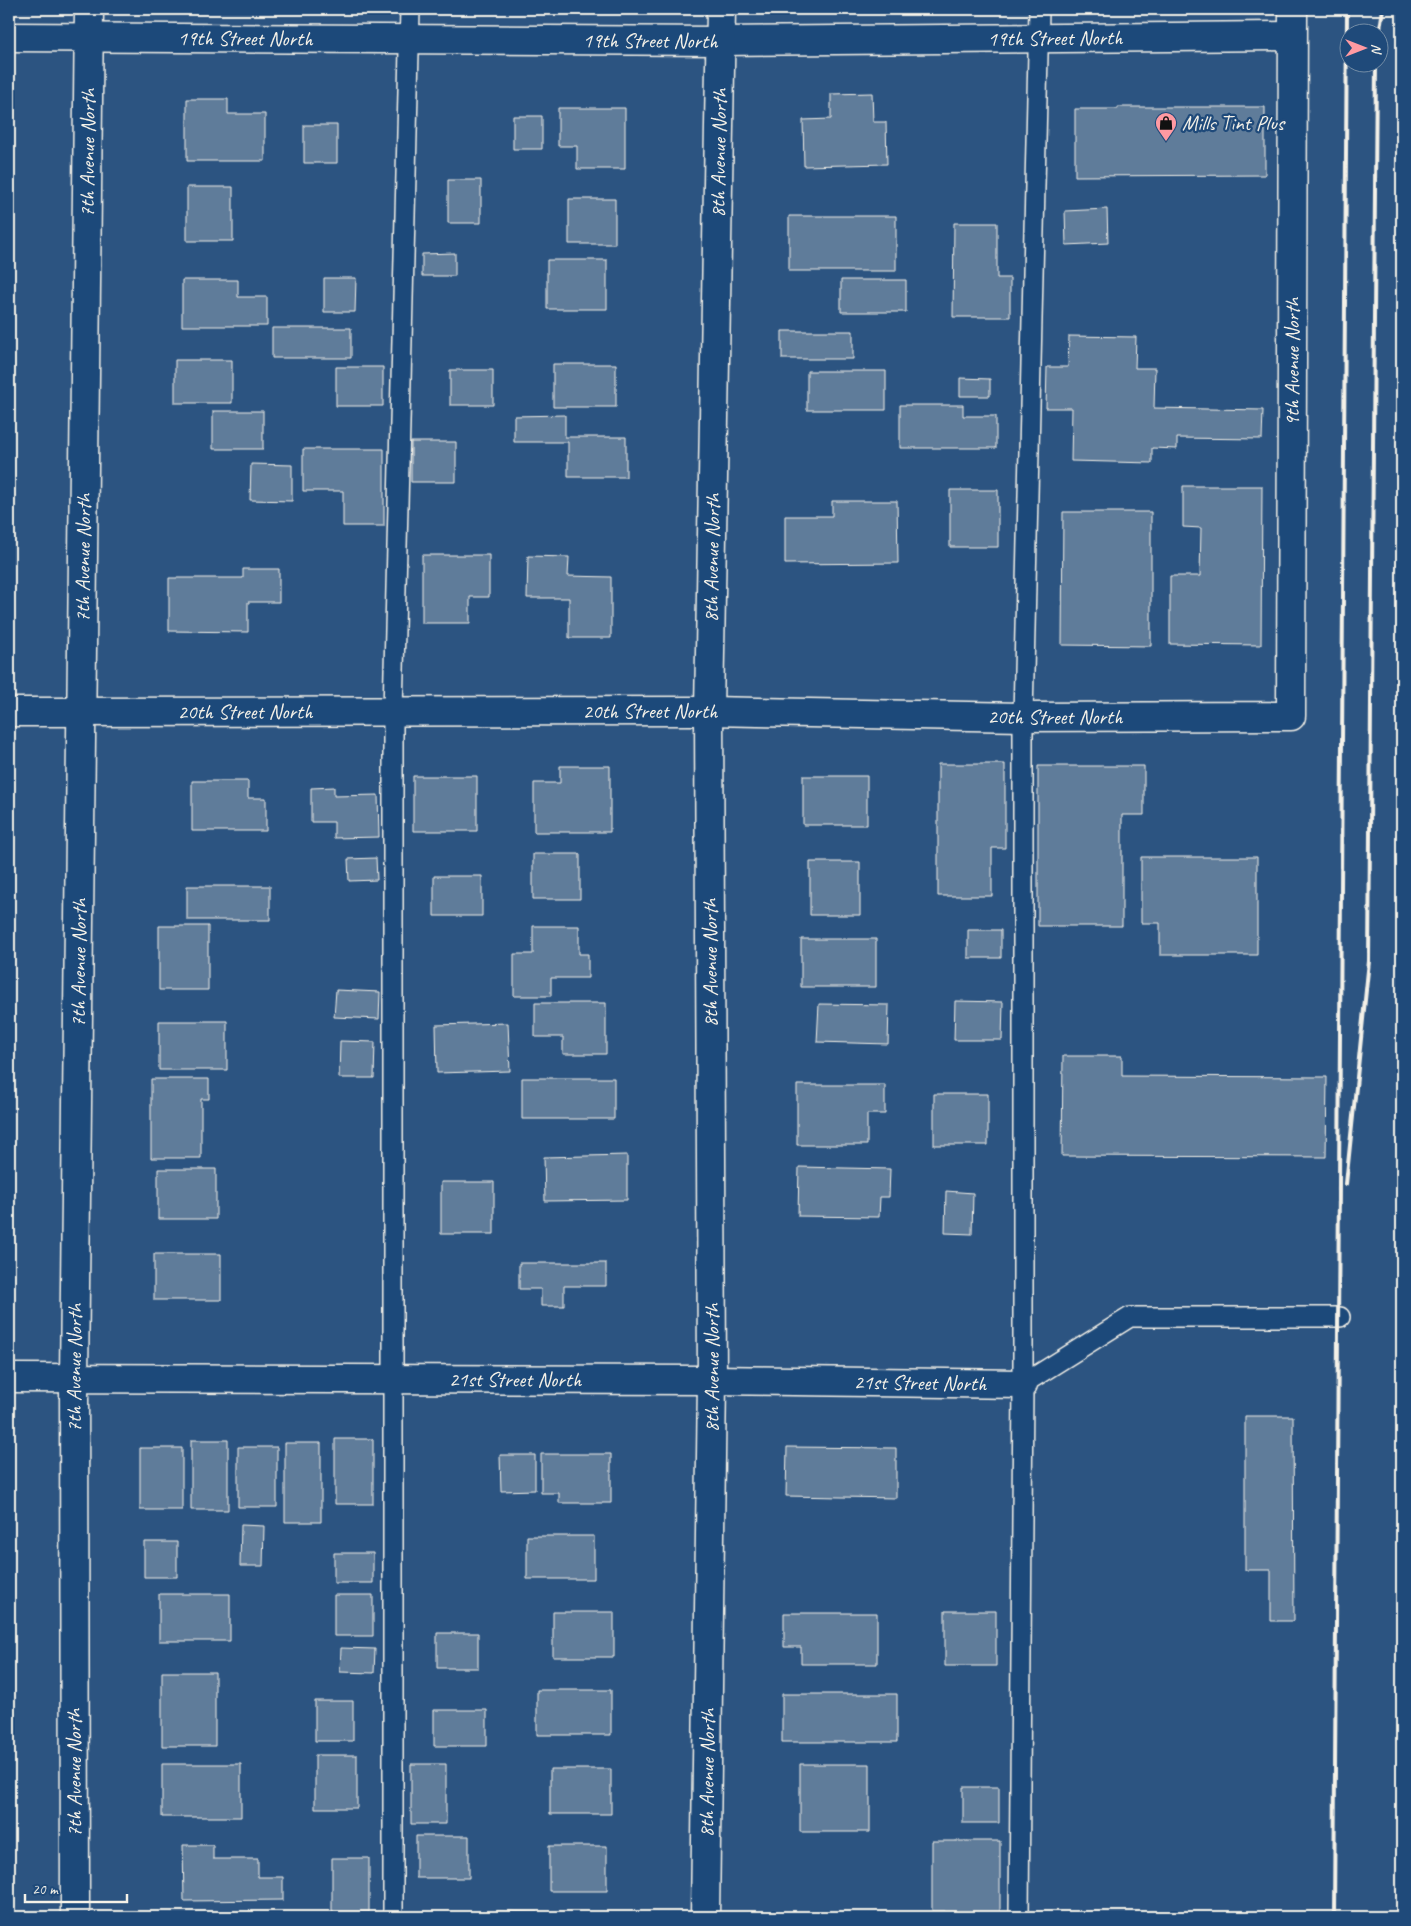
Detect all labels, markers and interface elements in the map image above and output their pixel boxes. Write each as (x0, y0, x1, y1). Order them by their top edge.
north arrow (1338, 22, 1388, 72)
street label: 19th Street North (987, 24, 1124, 52)
street label: 19th Street North (177, 25, 314, 52)
street label: 19th Street North (582, 27, 719, 54)
text: N (1368, 44, 1385, 55)
street label: 7th Avenue North (74, 87, 101, 218)
street label: 8th Avenue North (704, 87, 733, 218)
place label: Mills Tint Plus (1182, 110, 1286, 136)
shop icon: Mills Tint Plus (1154, 111, 1178, 142)
street label: 9th Avenue North (1279, 296, 1305, 427)
street label: 7th Avenue North (69, 492, 97, 623)
street label: 8th Avenue North (698, 492, 726, 623)
street label: 20th Street North (582, 698, 719, 724)
street label: 20th Street North (177, 699, 314, 725)
street label: 20th Street North (987, 703, 1124, 730)
street label: 7th Avenue North (65, 897, 92, 1028)
street label: 8th Avenue North (697, 897, 723, 1027)
street label: 7th Avenue North (61, 1302, 88, 1432)
street label: 8th Avenue North (698, 1302, 725, 1433)
street label: 21st Street North (449, 1366, 583, 1393)
street label: 21st Street North (853, 1369, 988, 1397)
street label: 7th Avenue North (61, 1707, 87, 1837)
street label: 8th Avenue North (693, 1707, 721, 1838)
scale bar (25, 1871, 128, 1903)
text: 20 m (32, 1880, 59, 1899)

